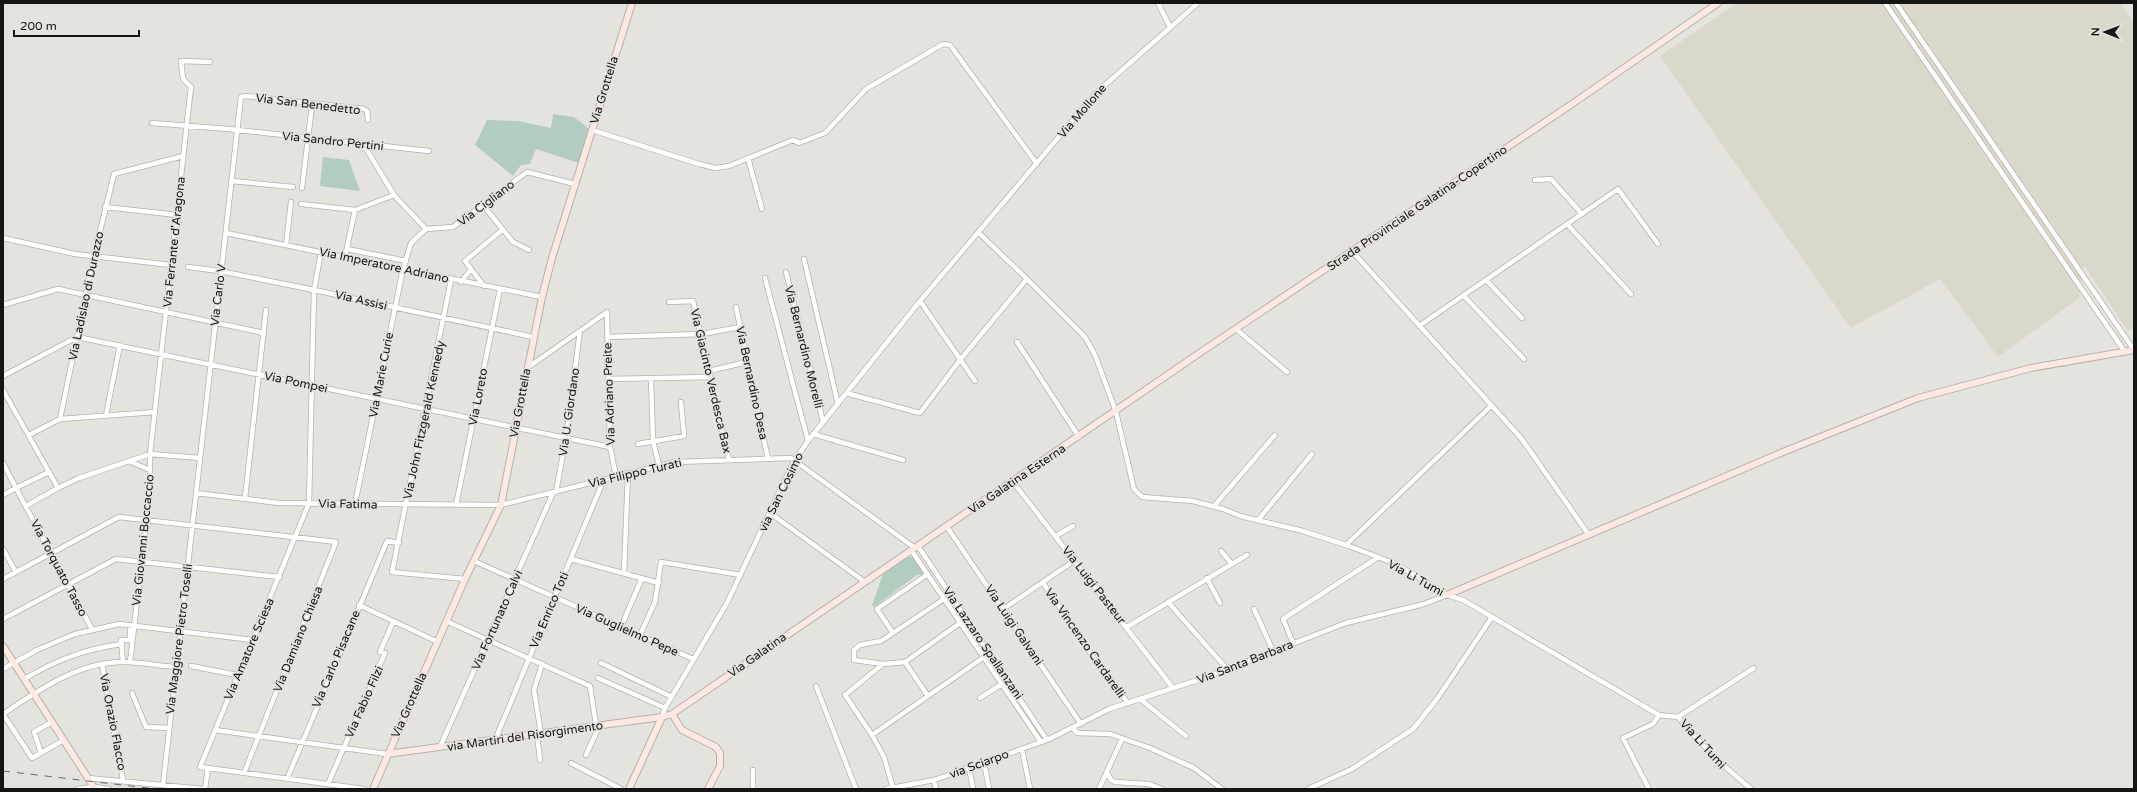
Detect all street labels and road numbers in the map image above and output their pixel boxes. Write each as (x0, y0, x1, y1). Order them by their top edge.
street label: Via Grottella (587, 54, 621, 126)
street label: Via Mollone (1055, 81, 1109, 141)
street label: Via San Benedetto (255, 91, 361, 117)
street label: Via Sandro Pertini (282, 129, 384, 153)
street label: Strada Provinciale Galatina-Copertino (1324, 142, 1510, 274)
street label: Via Ferrante d'Aragona (160, 176, 188, 308)
street label: Via Cigliano (455, 177, 517, 229)
street label: Via Ladislao di Durazzo (65, 230, 107, 362)
street label: Via Imperatore Adriano (318, 244, 450, 286)
street label: Via Carlo V (207, 262, 229, 327)
street label: Via Bernardino Morelli (782, 284, 826, 410)
street label: Via Assisi (333, 287, 389, 313)
street label: Via Giacinto Verdesca Bax (688, 307, 734, 455)
street label: Via Bernardino Desa (733, 325, 771, 441)
street label: Via Marie Curie (366, 331, 396, 419)
street label: Via John Fitzgerald Kennedy (400, 339, 448, 501)
street label: Via Adriano Preite (600, 342, 618, 446)
street label: Via Loreto (466, 367, 490, 427)
street label: Via Grottella (506, 367, 534, 439)
street label: Via U. Giordano (556, 367, 582, 457)
street label: Via Pompei (263, 368, 329, 396)
street label: Via Galatina Esterna (966, 441, 1068, 517)
street label: via San Cosimo (756, 450, 806, 534)
street label: Via Filippo Turati (587, 455, 683, 491)
street label: Via Giovanni Boccaccio (129, 474, 157, 606)
street label: Via Fatima (318, 496, 378, 512)
street label: Via Torquato Tasso (28, 517, 90, 619)
street label: Via Luigi Pasteur (1059, 543, 1129, 627)
street label: Via Li Tumi (1385, 557, 1447, 599)
street label: Via Maggiore Pietro Toselli (163, 563, 195, 715)
street label: Via Fortunato Calvi (469, 568, 525, 672)
street label: Via Enrico Toti (527, 570, 571, 650)
street label: Via Luigi Galvani (982, 582, 1046, 668)
street label: Via Damiano Chiesa (270, 584, 326, 694)
street label: Via Lazzaro Spallanzani (940, 584, 1026, 702)
street label: Via Vincenzo Cardarelli (1042, 586, 1128, 700)
street label: Via Amatore Sciesa (221, 596, 277, 702)
street label: Via Guglielmo Pepe (573, 601, 681, 659)
street label: Via Carlo Pisacane (309, 608, 363, 710)
street label: Via Galatina (725, 630, 789, 680)
street label: Via Santa Barbara (1195, 637, 1295, 687)
street label: Via Fabio Filzi (342, 664, 386, 740)
street label: Via Grottella (388, 670, 430, 740)
street label: Via Orazio Flacco (97, 672, 129, 772)
street label: Via Li Tumi (1677, 716, 1729, 772)
street label: via Martiri del Risorgimento (446, 718, 604, 754)
street label: via Sciarpo (947, 747, 1011, 781)

